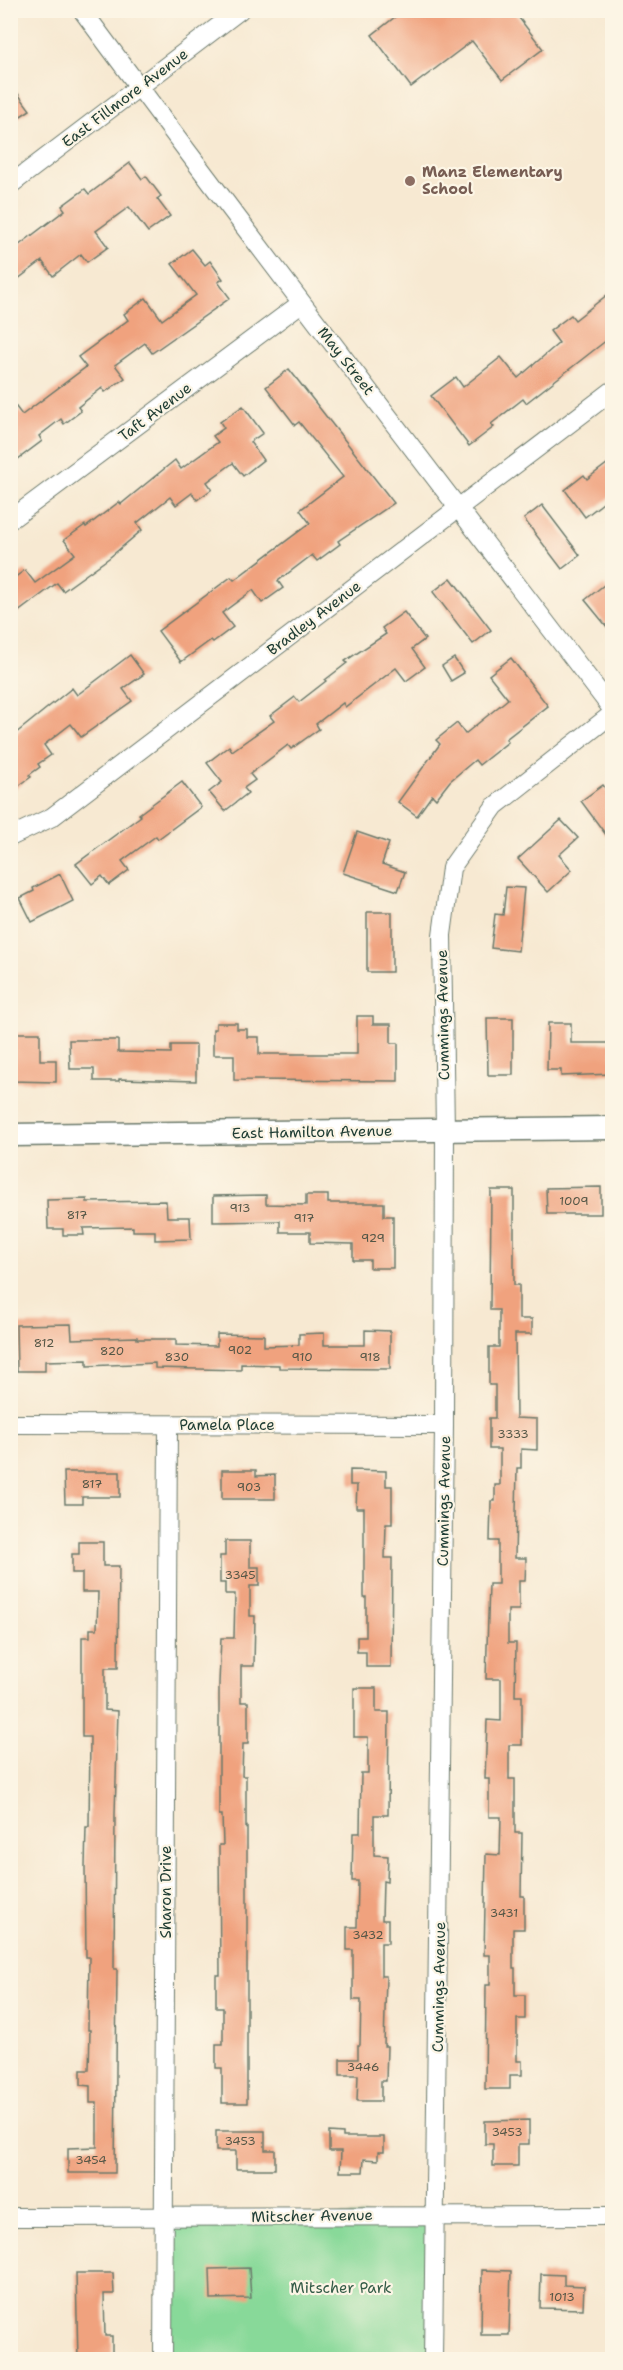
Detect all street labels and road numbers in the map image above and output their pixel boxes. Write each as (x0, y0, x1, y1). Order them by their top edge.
street label: East Fillmore Avenue (58, 44, 192, 152)
street label: May Street (313, 323, 379, 399)
street label: Taft Avenue (114, 378, 196, 446)
street label: Bradley Avenue (263, 576, 365, 660)
street label: Cummings Avenue (432, 949, 454, 1081)
street label: East Hamilton Avenue (231, 1121, 393, 1143)
street label: Pamela Place (179, 1415, 275, 1435)
street label: Cummings Avenue (433, 1435, 455, 1567)
street label: Sharon Drive (156, 1845, 176, 1939)
street label: Cummings Avenue (428, 1921, 450, 2053)
street label: Mitscher Avenue (251, 2205, 373, 2227)

